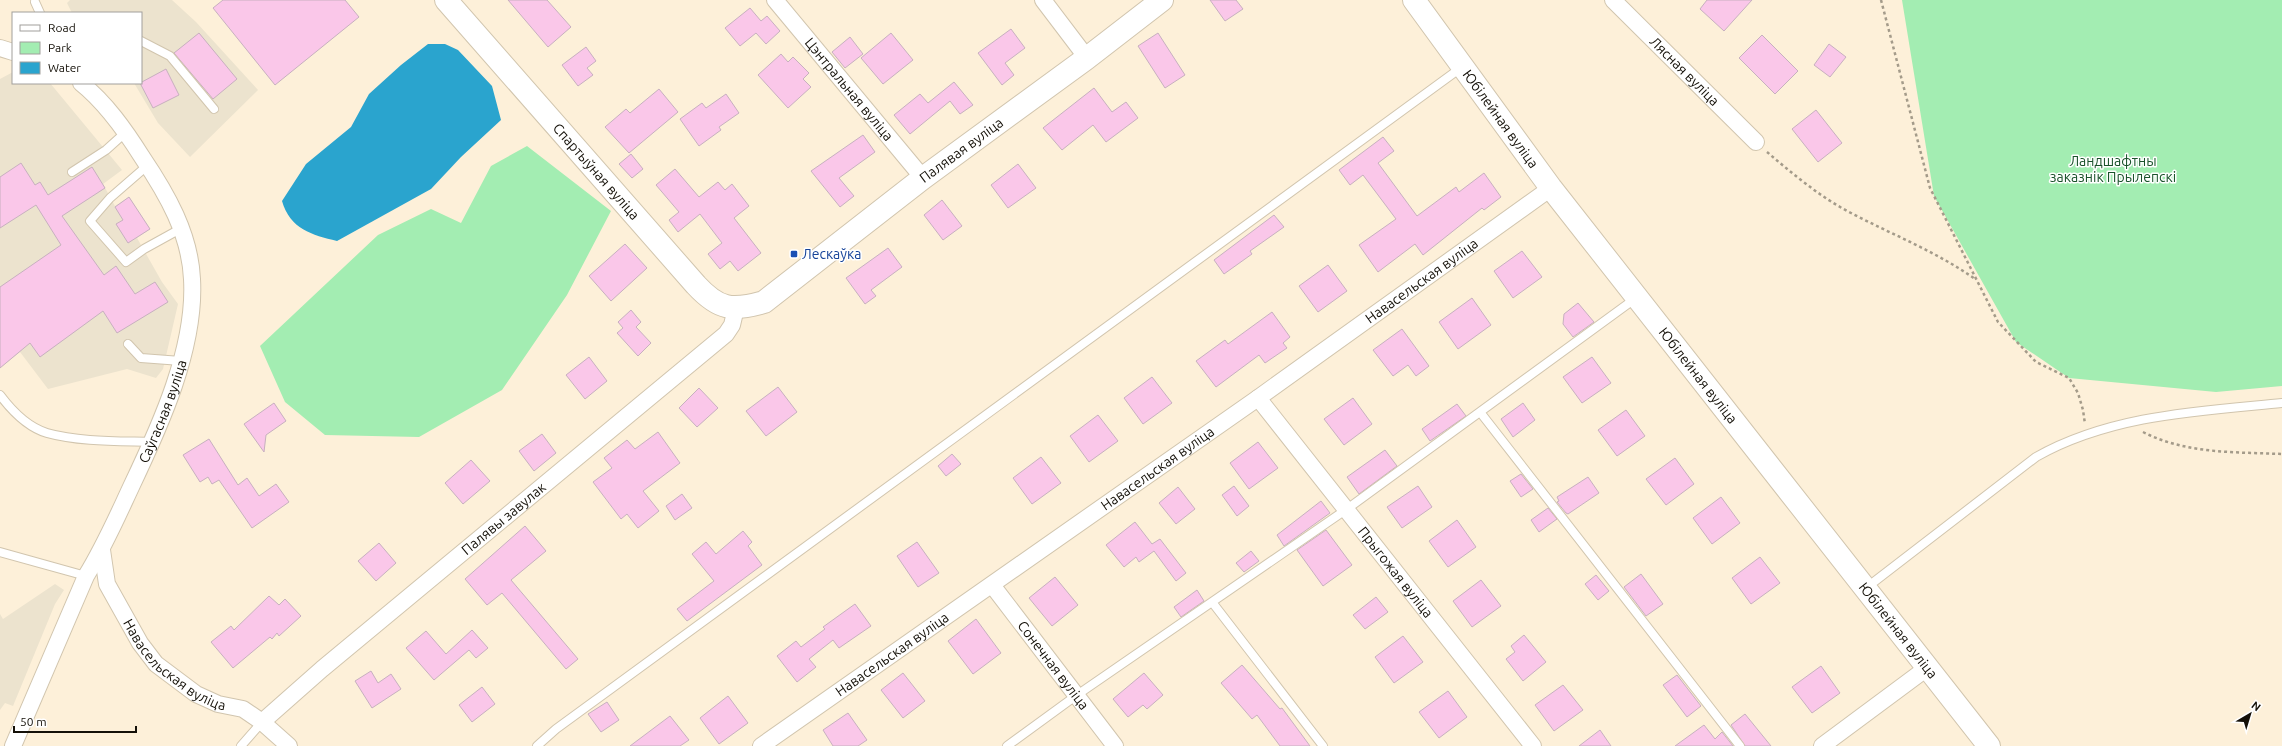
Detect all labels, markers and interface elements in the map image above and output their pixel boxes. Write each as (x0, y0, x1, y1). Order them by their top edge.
legend (12, 12, 142, 84)
text: Road (48, 21, 76, 34)
street label: Лясная вуліца (1647, 33, 1723, 109)
street label: Цэнтральная вуліца (802, 34, 897, 144)
text: Park (48, 41, 72, 54)
text: Water (48, 61, 81, 74)
street label: Юбілейная вуліца (1460, 67, 1542, 171)
street label: Палявая вуліца (916, 114, 1006, 186)
street label: Спартыўная вуліца (550, 120, 643, 223)
park label: Ландшафтны заказнік Прылепскі (2050, 153, 2176, 185)
street label: Навасельская вуліца (1362, 235, 1481, 326)
place label: Лескаўка (802, 246, 861, 262)
marker: Лескаўка (789, 249, 799, 259)
street label: Юбілейная вуліца (1656, 324, 1741, 427)
street label: Саўгасная вуліца (135, 358, 190, 465)
street label: Навасельская вуліца (1098, 423, 1217, 514)
street label: Палявы завулак (458, 479, 549, 558)
street label: Прыгожая вуліца (1355, 523, 1436, 621)
street label: Юбілейная вуліца (1856, 579, 1941, 682)
street label: Навасельская вуліца (832, 609, 952, 699)
street label: Навасельская вуліца (120, 616, 227, 713)
street label: Сонечная вуліца (1014, 618, 1092, 713)
north arrow (2230, 694, 2270, 734)
text: N (2249, 699, 2263, 713)
scale bar (14, 708, 136, 734)
text: 50 m (20, 715, 47, 728)

